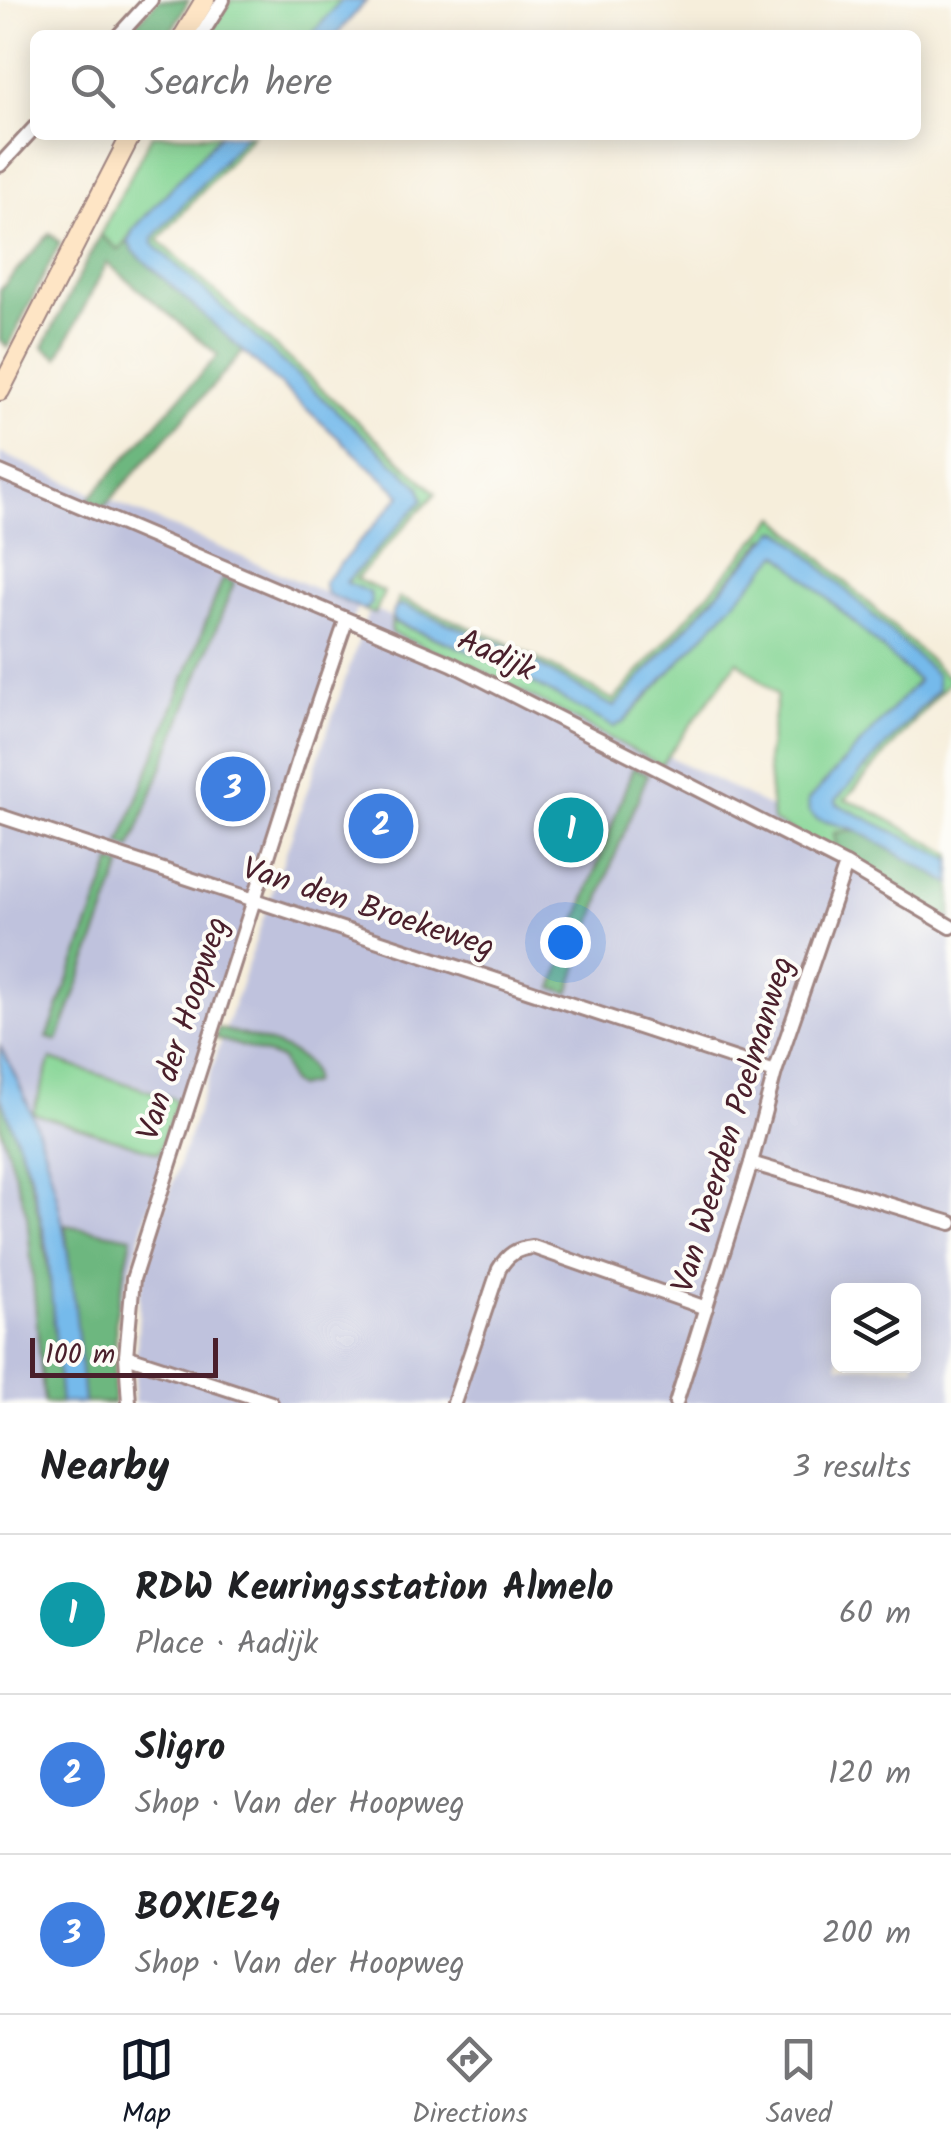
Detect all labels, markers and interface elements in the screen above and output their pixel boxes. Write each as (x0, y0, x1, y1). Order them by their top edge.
search box (30, 30, 921, 140)
text: Search here (145, 55, 332, 115)
icon: search (65, 58, 120, 113)
street label: Aadijk (448, 616, 544, 697)
pin: 3 (200, 752, 266, 826)
pin: 2 (348, 788, 414, 864)
pin: 1 (538, 792, 604, 868)
street label: Van den Broekeweg (235, 844, 501, 974)
street label: Van der Hoopweg (124, 911, 244, 1147)
your location (540, 917, 591, 968)
street label: Van Weerden Poelmanweg (659, 950, 809, 1300)
map controls (831, 1283, 921, 1373)
button: layers (831, 1283, 921, 1373)
scale bar (30, 1333, 218, 1378)
text: 100 m (45, 1333, 115, 1378)
text: Nearby (40, 1435, 169, 1502)
text: 3 results (792, 1443, 911, 1494)
text: RDW Keuringsstation Almelo (135, 1559, 614, 1619)
text: 1 (68, 1589, 77, 1640)
text: 60 m (839, 1589, 911, 1640)
text: Place · Aadijk (135, 1619, 318, 1670)
text: Sligro (135, 1719, 225, 1779)
text: 2 (63, 1749, 82, 1800)
text: 120 m (828, 1749, 911, 1800)
text: Shop · Van der Hoopweg (135, 1779, 465, 1830)
text: BOXIE24 (135, 1879, 280, 1939)
text: 3 (64, 1909, 81, 1960)
text: 200 m (822, 1909, 911, 1960)
text: Shop · Van der Hoopweg (135, 1939, 465, 1990)
tab: Map (119, 2032, 174, 2137)
tab: Directions (412, 2032, 528, 2137)
tab: Saved (766, 2032, 832, 2137)

